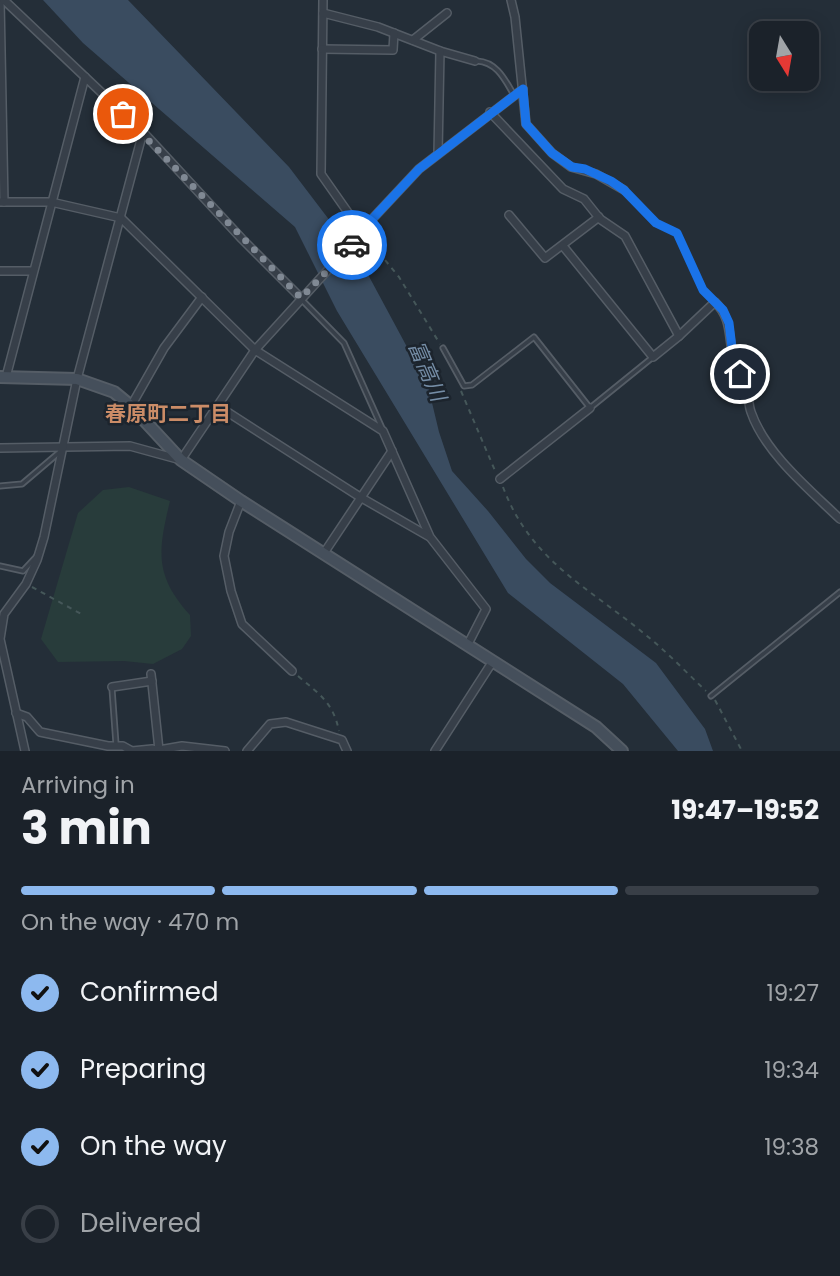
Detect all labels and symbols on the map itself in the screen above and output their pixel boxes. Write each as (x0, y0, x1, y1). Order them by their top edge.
north arrow (749, 21, 819, 91)
pin (93, 84, 153, 144)
courier (317, 210, 387, 280)
water label: 富高川 (402, 336, 454, 407)
pin (710, 344, 770, 404)
district label: 春原町二丁目 (105, 399, 231, 428)

